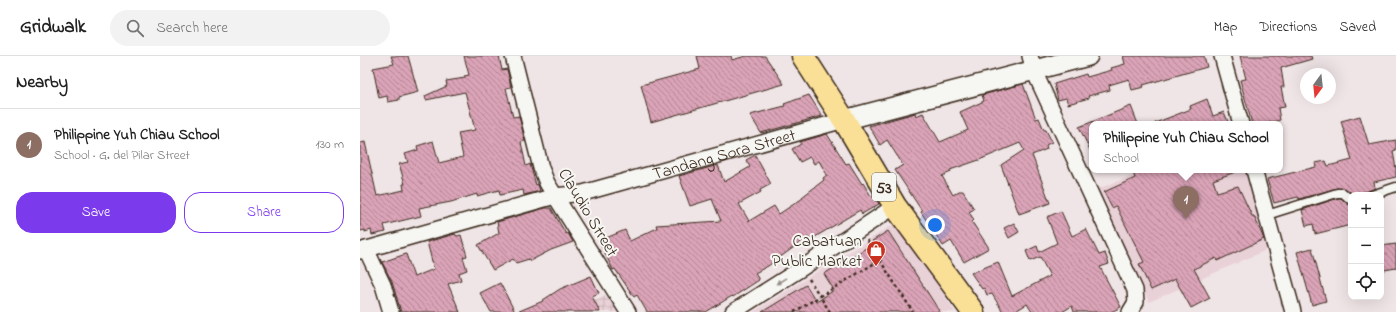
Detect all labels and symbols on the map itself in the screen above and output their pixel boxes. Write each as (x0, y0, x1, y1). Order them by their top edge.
north arrow (1300, 68, 1336, 104)
street label: Tandang Sora Street (650, 123, 799, 187)
street label: Claudio Street (551, 164, 624, 262)
road number: 53 (872, 173, 896, 201)
pin: 1 (1173, 186, 1199, 219)
your location (925, 215, 945, 235)
place label: Cabatuan Public Market (772, 229, 862, 274)
shop icon: Cabatuan Public Market (865, 239, 887, 267)
one-way arrow (775, 278, 787, 285)

